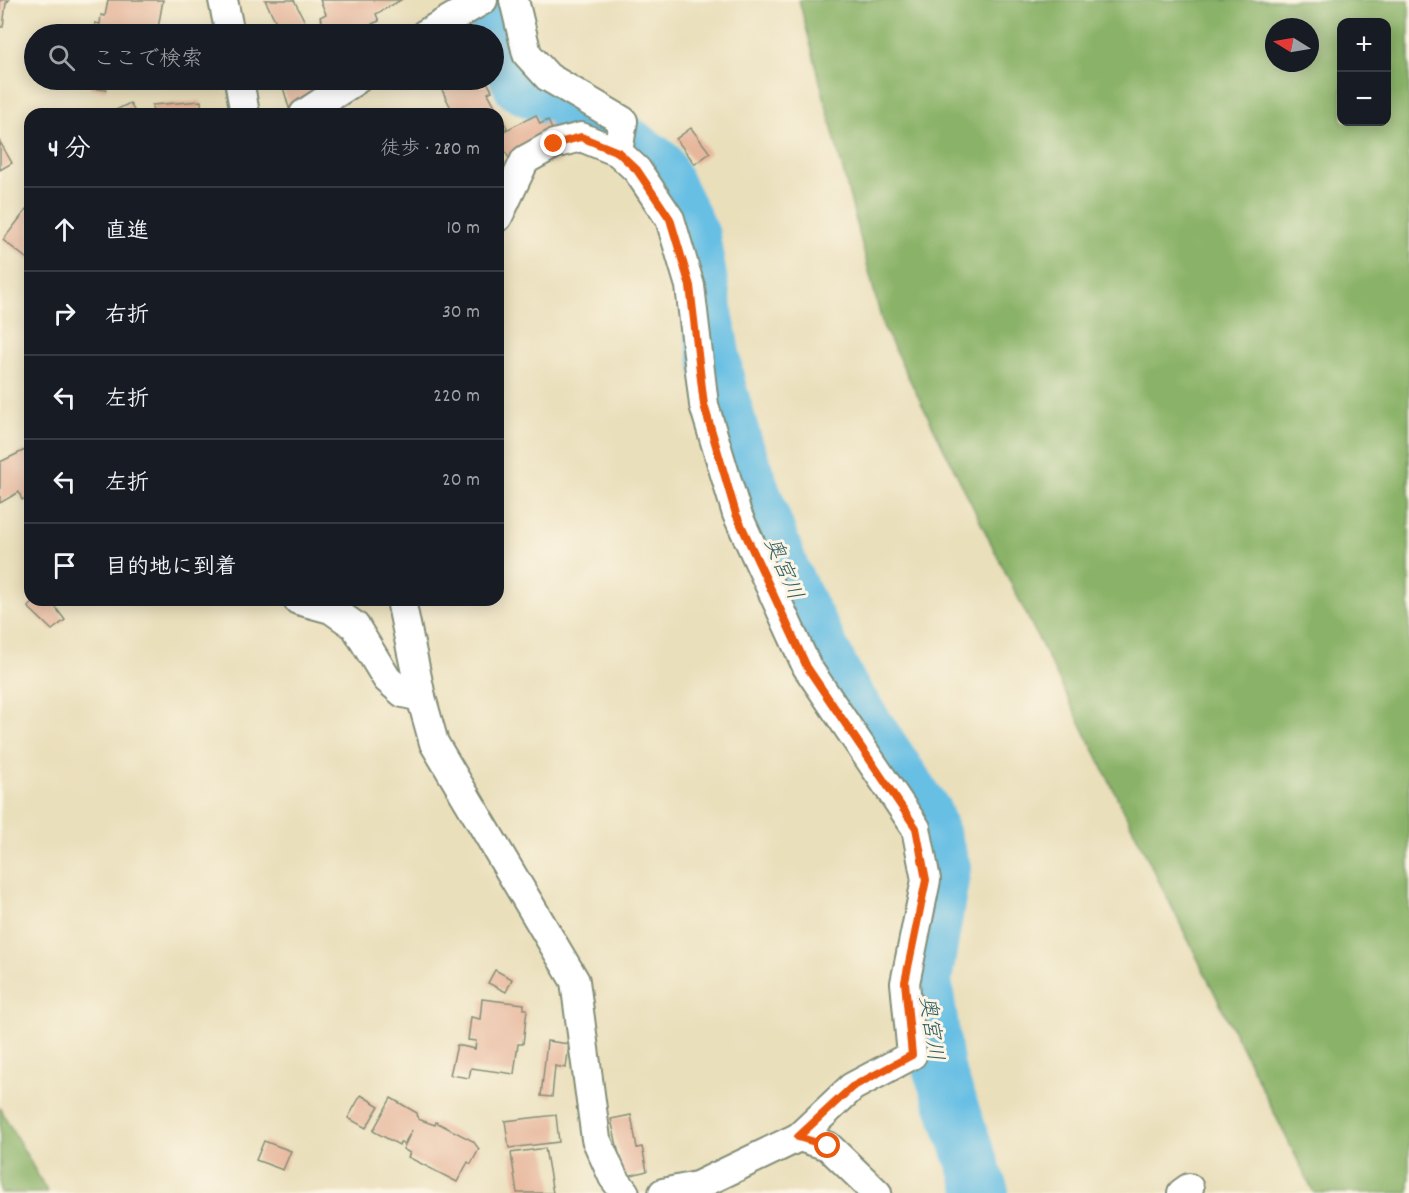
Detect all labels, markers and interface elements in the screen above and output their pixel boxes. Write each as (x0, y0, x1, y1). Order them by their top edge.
north arrow (1265, 18, 1319, 72)
map controls (1337, 18, 1391, 126)
button: + (1337, 18, 1391, 72)
search box (24, 24, 504, 90)
icon: search (45, 41, 78, 74)
text: ここで検索 (93, 45, 203, 76)
button: − (1337, 72, 1391, 126)
route end (540, 130, 566, 156)
text: 4 分 (48, 132, 91, 169)
text: 徒歩 · 280 m (380, 136, 480, 164)
icon: ahead (48, 213, 81, 246)
text: 10 m (446, 215, 480, 243)
text: 直進 (105, 217, 149, 248)
icon: right (48, 297, 81, 330)
text: 30 m (442, 299, 480, 327)
text: 右折 (105, 301, 149, 332)
icon: left (48, 381, 81, 414)
text: 220 m (433, 383, 480, 411)
text: 左折 (105, 385, 149, 416)
icon: left (48, 465, 81, 498)
text: 20 m (442, 467, 480, 495)
text: 左折 (105, 469, 149, 500)
water label: 奥宮川 (755, 533, 809, 606)
icon: arrive (48, 549, 81, 582)
text: 目的地に到着 (105, 553, 237, 584)
water label: 奥宮川 (910, 994, 949, 1063)
route start (814, 1132, 840, 1158)

